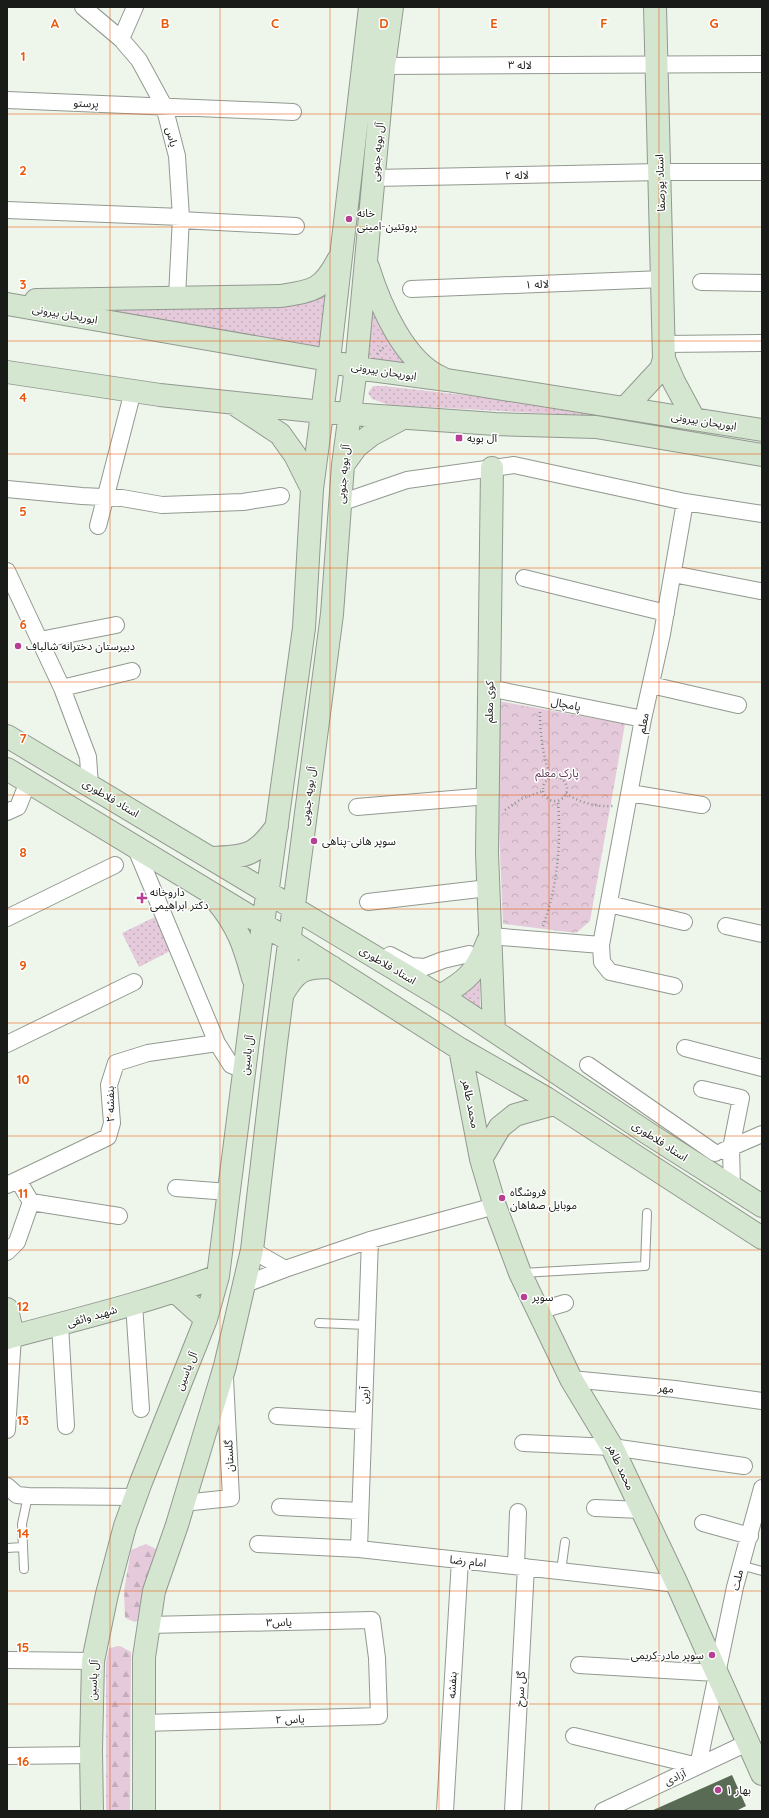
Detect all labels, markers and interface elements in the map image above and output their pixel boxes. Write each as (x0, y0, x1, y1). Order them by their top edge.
text: A (51, 15, 60, 31)
text: B (161, 15, 169, 31)
text: C (271, 15, 279, 31)
text: D (379, 15, 389, 31)
text: E (490, 15, 498, 31)
text: F (600, 15, 608, 31)
text: G (709, 15, 719, 31)
text: 1 (20, 48, 26, 64)
street label: لاله ۳ (508, 58, 532, 72)
street label: پرستو (73, 96, 99, 112)
street label: آل بویه جنوبی (367, 121, 387, 182)
street label: یاس (163, 126, 181, 148)
street label: استاد پورصفا (652, 154, 669, 212)
text: 2 (19, 162, 27, 178)
street label: لاله ۲ (505, 168, 529, 182)
place label: خانه پروتئین-امینی (357, 206, 417, 234)
marker: خانه پروتئین-امینی (344, 214, 354, 224)
text: 3 (20, 276, 27, 292)
street label: لاله ۱ (525, 277, 549, 291)
street label: ابوریحان بیرونی (31, 301, 99, 327)
street label: ابوریحان بیرونی (350, 359, 418, 383)
text: 4 (19, 389, 27, 405)
street label: ابوریحان بیرونی (670, 409, 738, 433)
place label: آل بویه (467, 431, 498, 445)
marker: آل بویه (454, 433, 464, 443)
street label: آل بویه جنوبی (333, 443, 353, 504)
text: 5 (19, 503, 27, 519)
text: 6 (19, 616, 27, 632)
place label: دبیرستان دخترانه شالباف (26, 639, 135, 653)
marker: دبیرستان دخترانه شالباف (13, 641, 23, 651)
street label: کوی معلم (482, 680, 498, 723)
street label: پامچال (550, 694, 582, 715)
street label: معلم (634, 711, 654, 735)
text: 7 (19, 730, 27, 746)
street label: آل بویه جنوبی (297, 765, 319, 826)
park label: پارک معلم (535, 766, 579, 782)
street label: استاد فلاطوری (80, 776, 142, 820)
place label: سوپر هانی-پناهی (322, 834, 396, 849)
marker: سوپر هانی-پناهی (309, 836, 319, 846)
text: 8 (19, 844, 27, 860)
place label: داروخانه دکتر ابراهیمی (150, 885, 208, 912)
marker: داروخانه دکتر ابراهیمی (137, 893, 147, 903)
street label: استاد فلاطوری (357, 943, 419, 987)
text: 9 (19, 957, 27, 973)
street label: آل یاسین (238, 1033, 257, 1076)
text: 10 (16, 1071, 30, 1087)
street label: محمد طاهر (459, 1077, 483, 1130)
street label: بنفشه ۲ (103, 1086, 117, 1122)
street label: استاد فلاطوری (630, 1118, 690, 1164)
text: 11 (18, 1185, 28, 1201)
place label: فروشگاه موبایل صفاهان (510, 1185, 577, 1212)
marker: فروشگاه موبایل صفاهان (497, 1193, 507, 1203)
place label: سوپر (531, 1290, 554, 1305)
marker: سوپر (519, 1292, 529, 1302)
text: 12 (17, 1298, 29, 1314)
street label: شهید واثقی (65, 1302, 119, 1330)
street label: آل یاسین (172, 1349, 200, 1392)
street label: مهر (656, 1380, 675, 1396)
street label: آرین (357, 1385, 371, 1404)
text: 13 (17, 1412, 29, 1428)
street label: گلستان (221, 1439, 237, 1472)
street label: محمد طاهر (604, 1441, 638, 1493)
text: 14 (17, 1525, 30, 1541)
street label: امام رضا (449, 1552, 487, 1571)
street label: ملت (728, 1568, 746, 1592)
street label: یاس۳ (266, 1615, 292, 1629)
text: 15 (17, 1639, 29, 1655)
place label: سوپر مادر-کریمی (631, 1648, 704, 1663)
marker: سوپر مادر-کریمی (707, 1650, 717, 1660)
street label: آل یاسین (85, 1659, 101, 1701)
street label: گل سرخ (512, 1670, 529, 1707)
street label: بنفشه (444, 1671, 460, 1699)
street label: یاس ۲ (275, 1711, 305, 1727)
text: 16 (17, 1753, 29, 1769)
street label: آزادی (662, 1766, 689, 1788)
place label: بهار ۱ (726, 1783, 751, 1797)
marker: بهار ۱ (713, 1785, 723, 1795)

